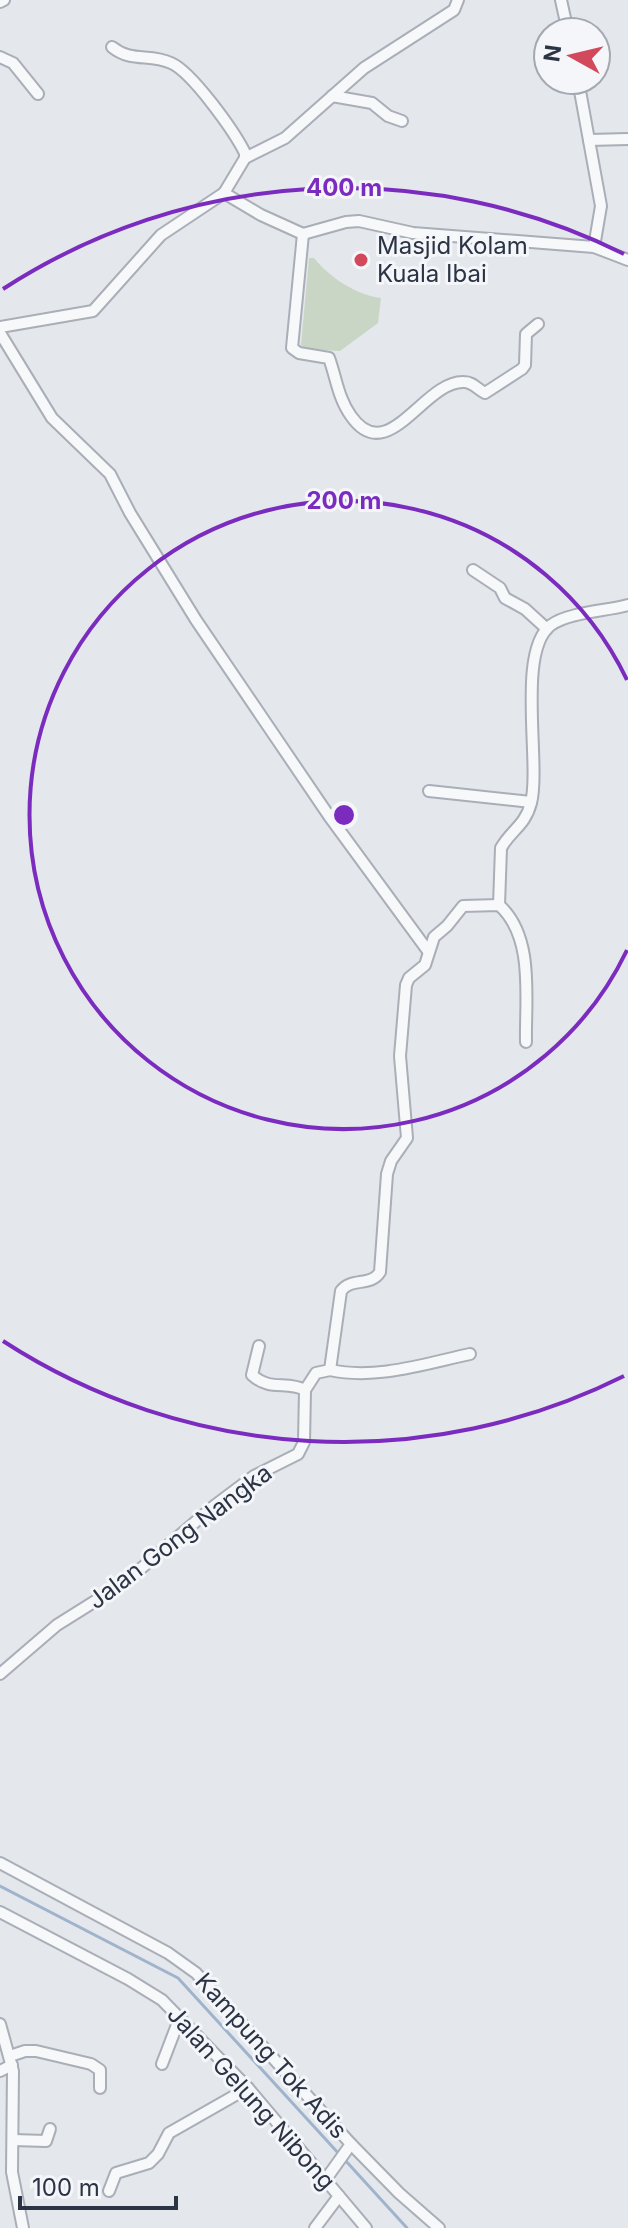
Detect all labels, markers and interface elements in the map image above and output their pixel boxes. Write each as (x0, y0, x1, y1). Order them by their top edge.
north arrow (532, 16, 612, 96)
text: N (538, 43, 566, 63)
text: 400 m (306, 173, 382, 202)
place label: Masjid Kolam Kuala Ibai (377, 231, 528, 288)
marker: Masjid Kolam Kuala Ibai (352, 251, 370, 269)
text: 200 m (306, 486, 382, 515)
centre of rings (330, 801, 358, 829)
street label: Jalan Gong Nangka (82, 1458, 277, 1615)
street label: Kampung Tok Adis (189, 1967, 353, 2144)
street label: Jalan Gelung Nibong (161, 2000, 341, 2195)
scale bar (20, 2160, 176, 2210)
text: 100 m (32, 2173, 100, 2202)

